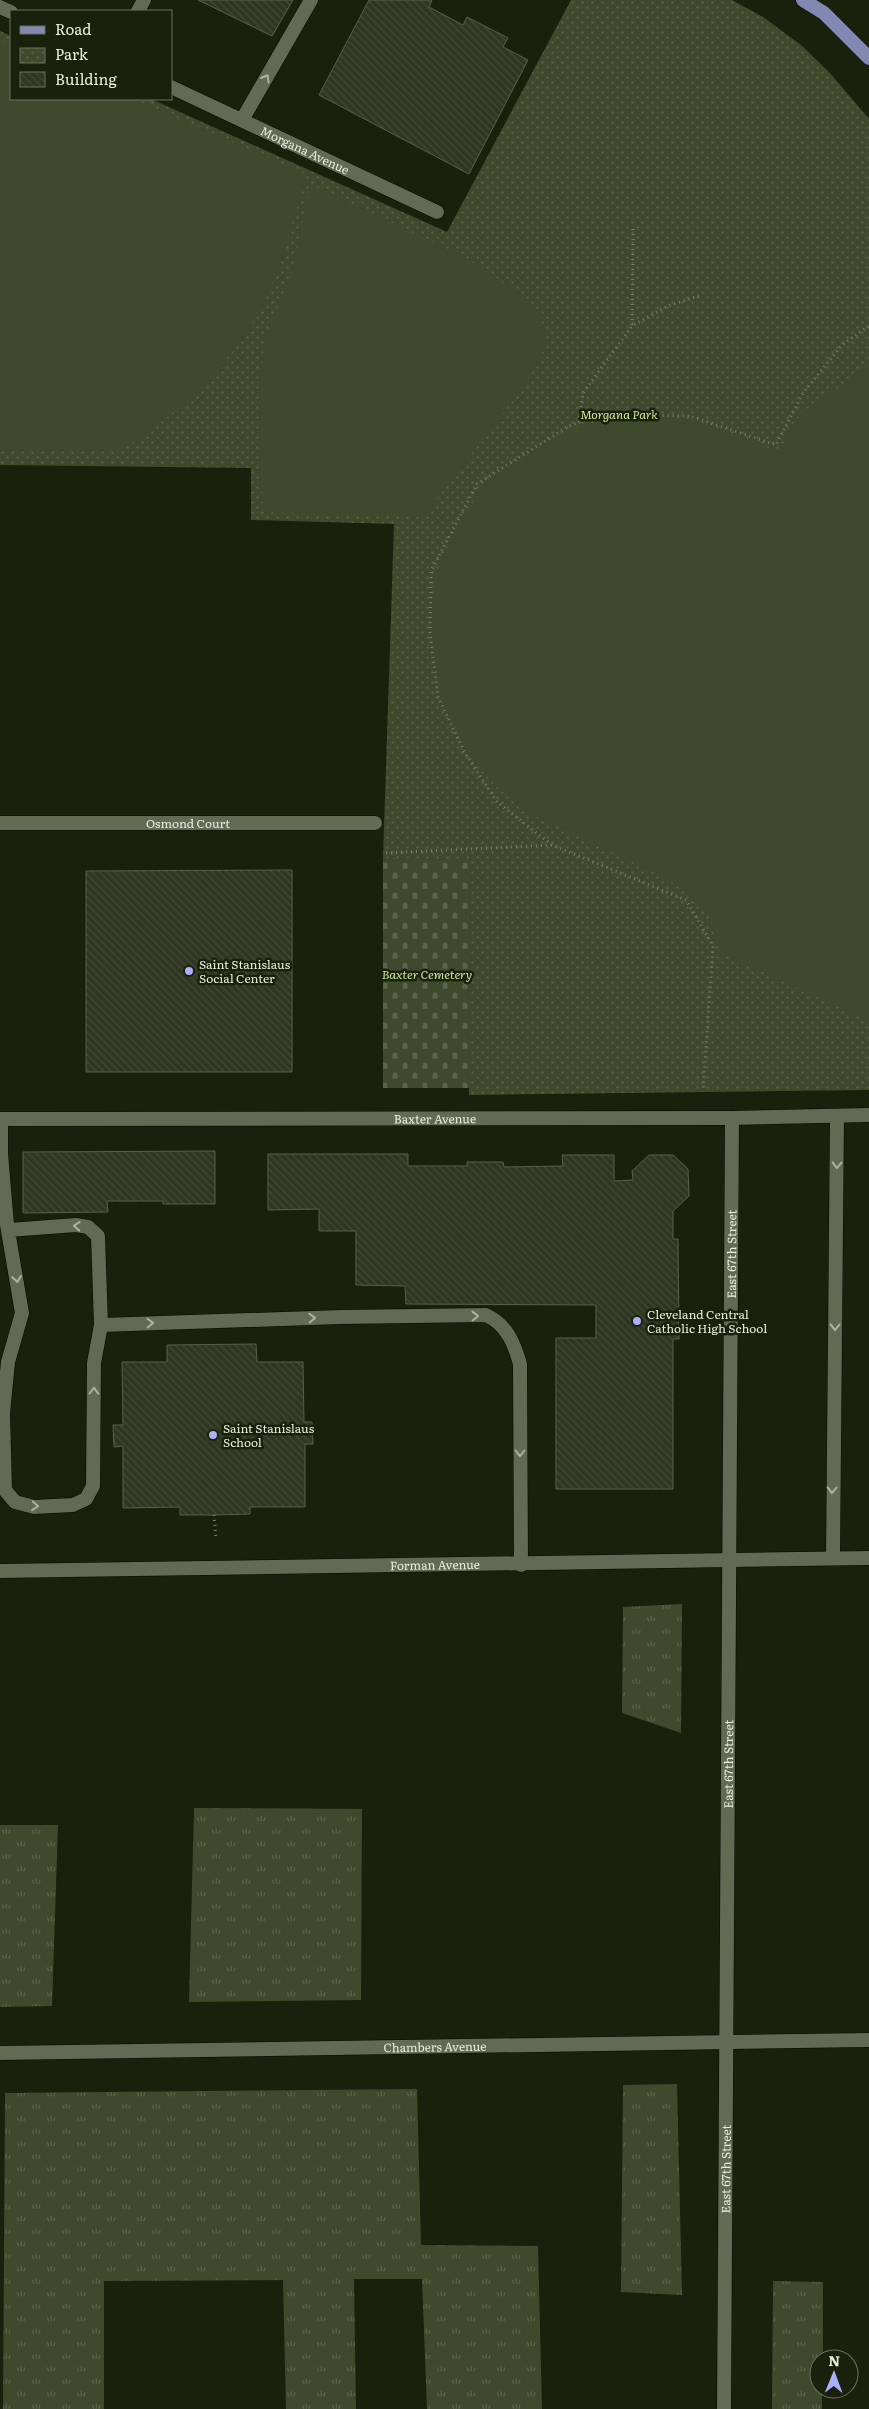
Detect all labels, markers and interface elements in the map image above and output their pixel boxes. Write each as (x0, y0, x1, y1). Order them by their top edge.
legend (10, 10, 172, 100)
text: Road (55, 17, 91, 40)
text: Park (55, 42, 89, 65)
text: Building (55, 67, 117, 90)
one-way arrow (260, 74, 270, 83)
street label: Morgana Avenue (258, 121, 352, 179)
park label: Morgana Park (580, 405, 658, 423)
street label: Osmond Court (146, 814, 230, 832)
place label: Saint Stanislaus Social Center (199, 955, 291, 987)
marker: Saint Stanislaus Social Center (183, 965, 195, 977)
park label: Baxter Cemetery (382, 965, 472, 983)
street label: Baxter Avenue (394, 1109, 476, 1127)
one-way arrow (832, 1162, 842, 1169)
street label: East 67th Street (722, 1209, 740, 1298)
one-way arrow (73, 1221, 81, 1232)
one-way arrow (11, 1274, 21, 1283)
place label: Cleveland Central Catholic High School (647, 1305, 767, 1337)
one-way arrow (471, 1310, 479, 1321)
one-way arrow (309, 1313, 317, 1323)
marker: Cleveland Central Catholic High School (631, 1315, 643, 1327)
one-way arrow (146, 1318, 154, 1329)
one-way arrow (830, 1324, 840, 1332)
one-way arrow (89, 1387, 99, 1394)
place label: Saint Stanislaus School (223, 1419, 315, 1451)
marker: Saint Stanislaus School (207, 1429, 219, 1441)
one-way arrow (515, 1450, 525, 1457)
one-way arrow (827, 1486, 838, 1494)
one-way arrow (31, 1500, 39, 1511)
street label: Forman Avenue (390, 1555, 480, 1574)
street label: East 67th Street (719, 1719, 737, 1808)
street label: Chambers Avenue (383, 2037, 487, 2056)
street label: East 67th Street (716, 2124, 735, 2213)
north arrow (809, 2349, 859, 2399)
text: N (828, 2350, 841, 2370)

